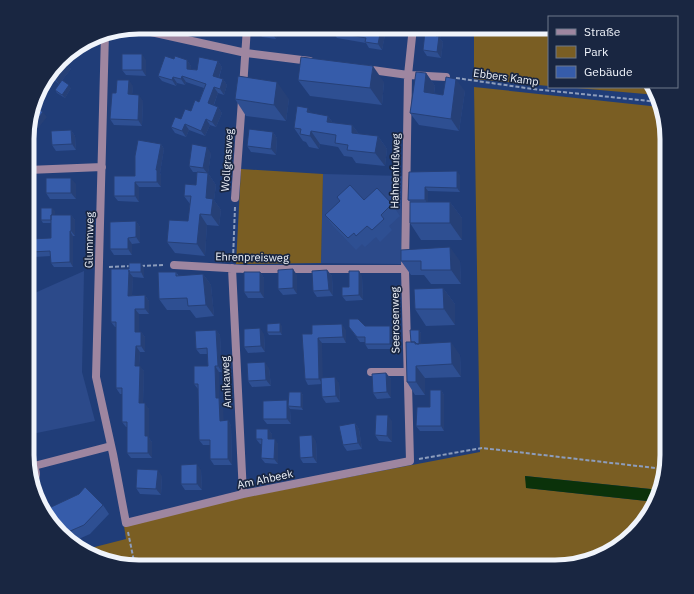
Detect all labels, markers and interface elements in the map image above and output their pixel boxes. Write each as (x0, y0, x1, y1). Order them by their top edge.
legend (548, 16, 678, 88)
text: Straße (584, 24, 621, 39)
text: Park (584, 44, 609, 59)
text: Gebäude (584, 64, 633, 79)
street label: Ebbers Kamp (472, 65, 540, 89)
street label: Wollgrasweg (218, 128, 236, 192)
street label: Hahnenfußweg (387, 133, 403, 209)
street label: Glummweg (82, 212, 96, 268)
street label: Ehrenpreisweg (215, 249, 289, 265)
street label: Seerosenweg (387, 286, 403, 353)
street label: Arnikaweg (218, 356, 234, 408)
street label: Am Ahbeek (236, 466, 294, 492)

